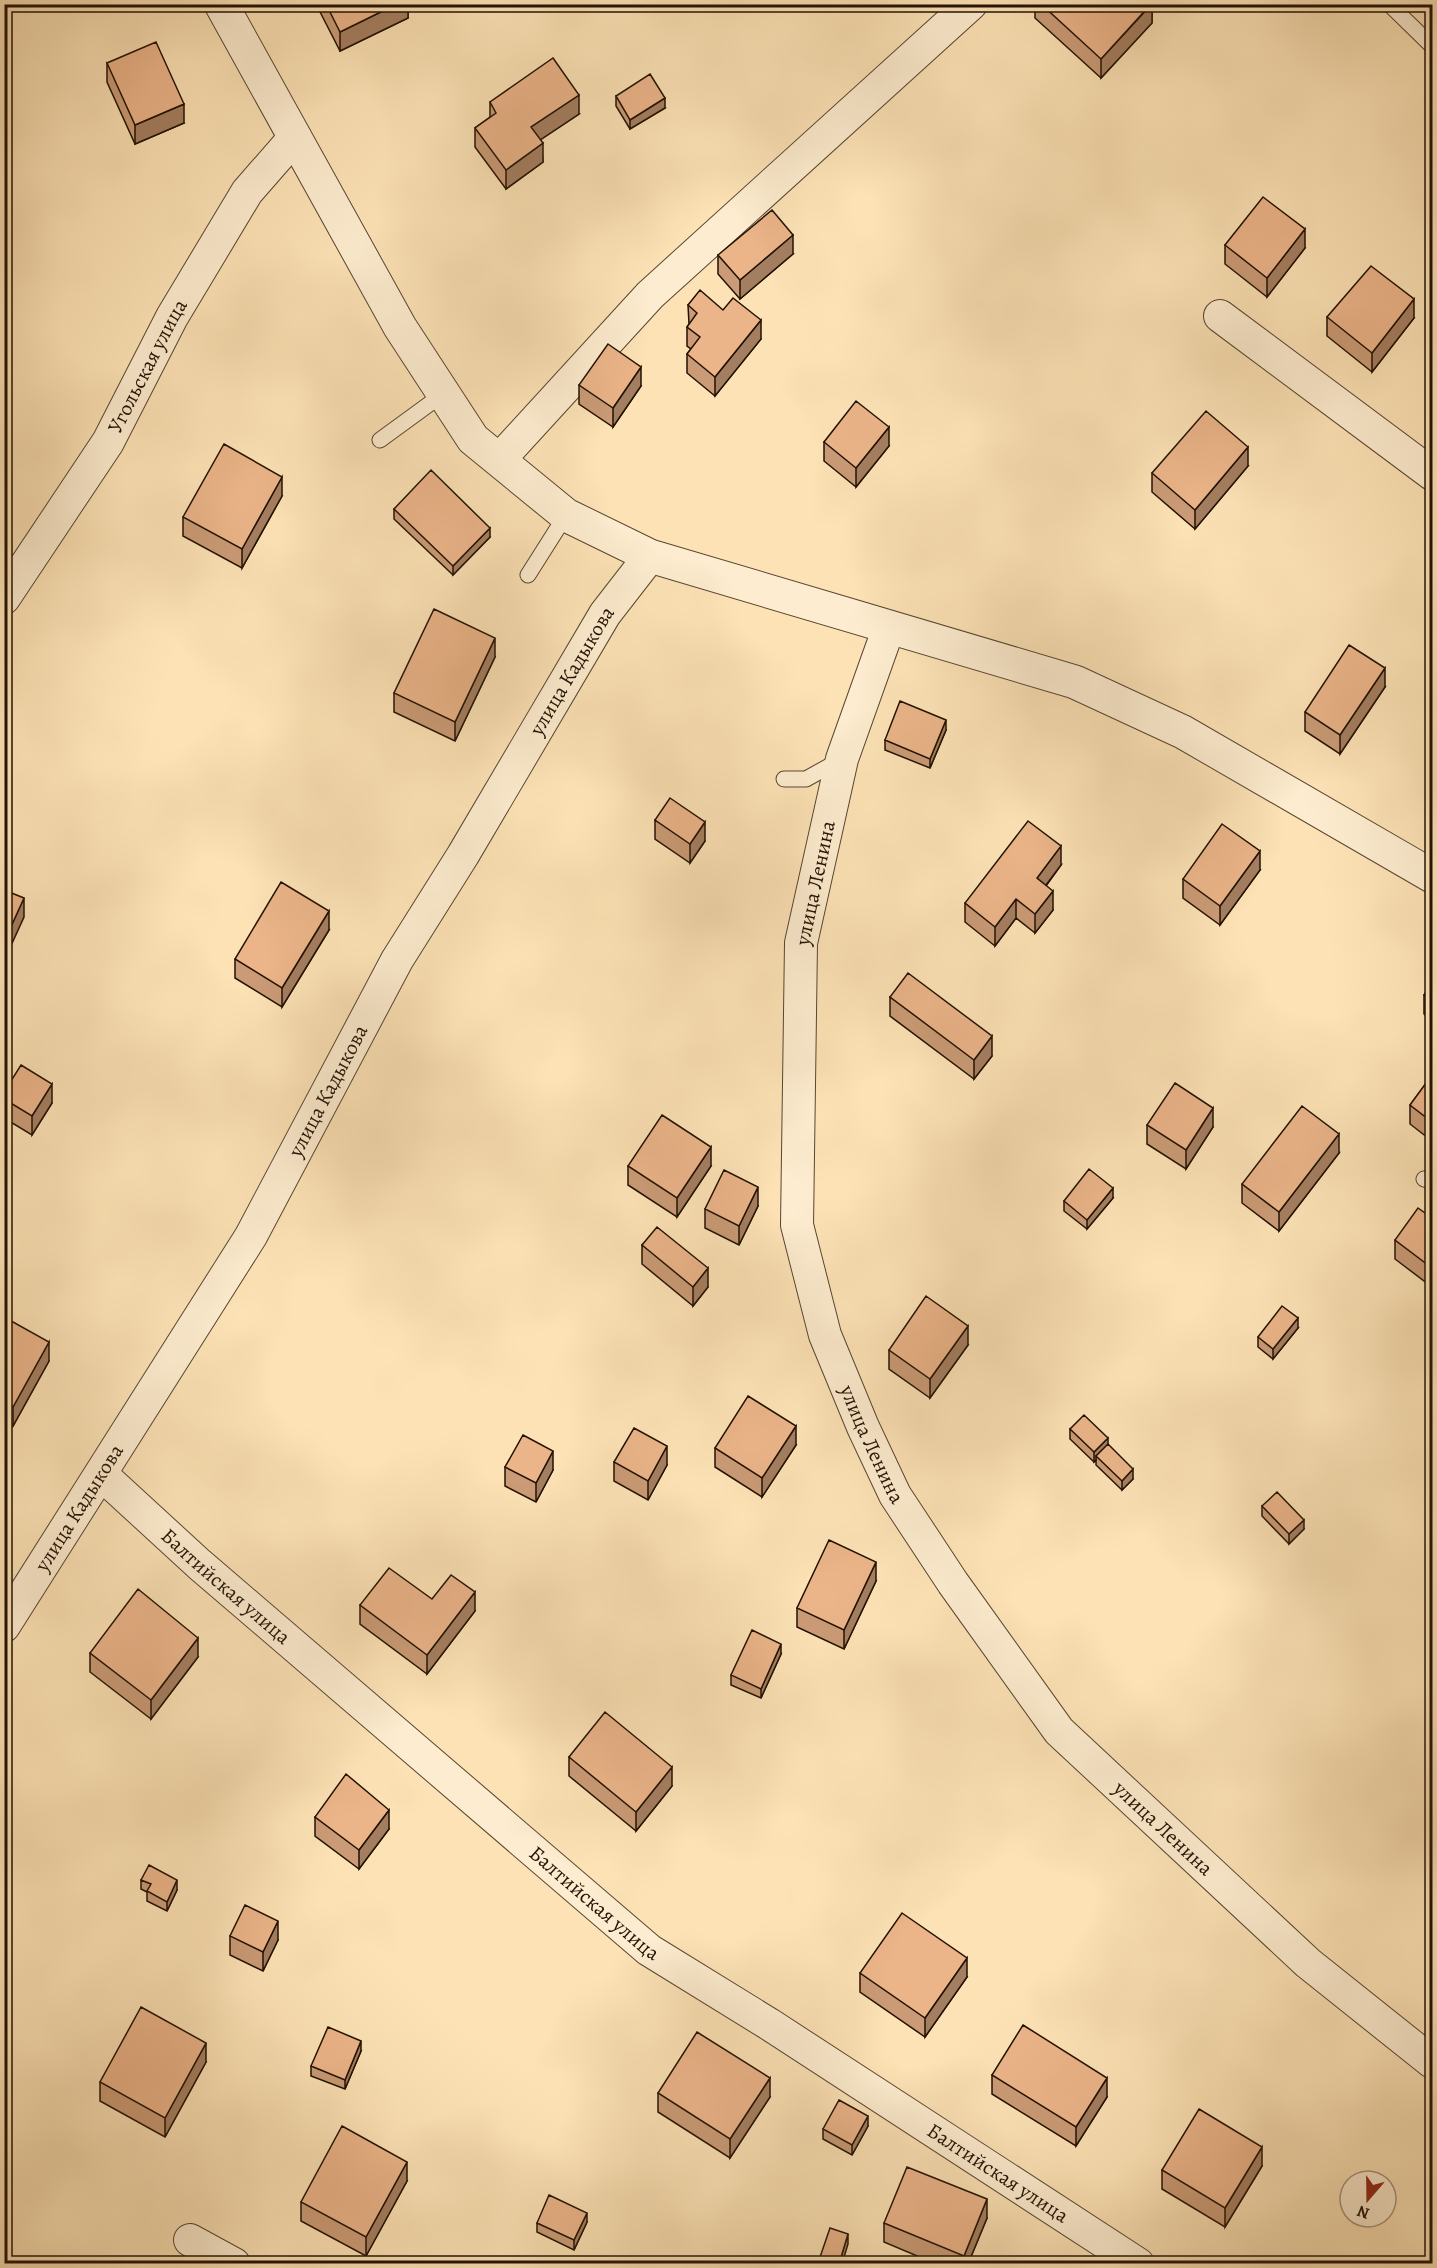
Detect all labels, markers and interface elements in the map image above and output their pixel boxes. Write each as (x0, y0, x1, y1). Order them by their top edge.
street label: Угольская улица (101, 293, 194, 438)
street label: улица Кадыкова (522, 599, 621, 741)
street label: улица Ленина (788, 818, 842, 949)
street label: улица Кадыкова (281, 1019, 374, 1163)
street label: улица Ленина (833, 1380, 911, 1509)
street label: улица Кадыкова (28, 1438, 130, 1578)
street label: Балтийская улица (155, 1522, 297, 1651)
street label: улица Ленина (1107, 1774, 1220, 1882)
street label: Балтийская улица (523, 1839, 665, 1967)
street label: Балтийская улица (922, 2116, 1074, 2229)
north arrow (1338, 2169, 1398, 2229)
text: N (1354, 2200, 1372, 2224)

